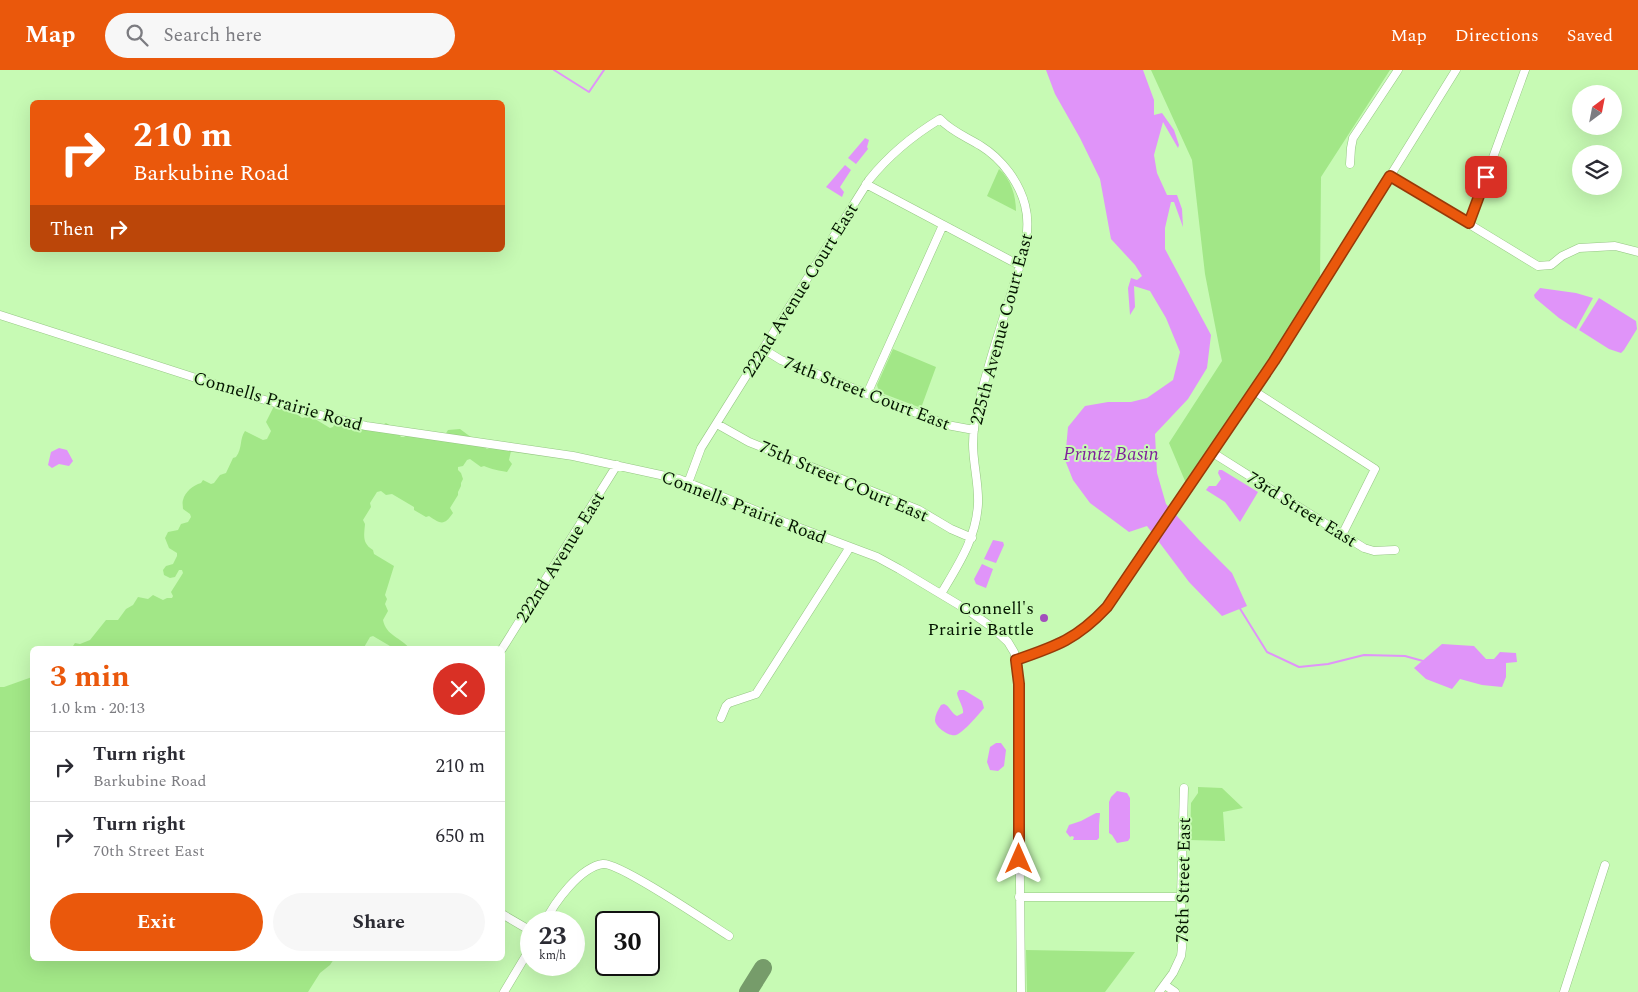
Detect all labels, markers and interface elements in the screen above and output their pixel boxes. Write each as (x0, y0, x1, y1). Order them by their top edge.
search box (105, 13, 455, 58)
text: Map (25, 17, 75, 53)
icon: search (123, 21, 151, 49)
text: Search here (163, 21, 262, 50)
text: Map (1391, 22, 1427, 49)
text: Directions (1455, 22, 1539, 49)
text: Saved (1567, 22, 1613, 49)
north arrow (1572, 85, 1622, 135)
map controls (1572, 85, 1622, 195)
text: 210 m (133, 109, 232, 162)
icon: right (50, 120, 115, 185)
button: layers (1572, 145, 1622, 195)
pin (1465, 156, 1507, 198)
text: Barkubine Road (133, 157, 289, 190)
icon: arrive (1472, 163, 1500, 191)
street label: 222nd Avenue Court East (736, 198, 865, 383)
text: Then (50, 215, 94, 244)
icon: right (104, 215, 132, 243)
street label: 225th Avenue Court East (963, 230, 1040, 428)
street label: 74th Street Court East (780, 349, 954, 438)
street label: Connells Prairie Road (190, 364, 366, 439)
street label: 75th Street COurt East (755, 434, 933, 529)
water label: Printz Basin (1063, 440, 1159, 469)
street label: Connells Prairie Road (657, 464, 830, 551)
street label: 73rd Street East (1241, 465, 1362, 554)
street label: 222nd Avenue East (509, 486, 612, 628)
place label: Connell's Prairie Battle (928, 595, 1034, 643)
marker: Connell's Prairie Battle (1038, 612, 1050, 624)
text: 3 min (50, 654, 130, 700)
button: close (433, 663, 485, 715)
text: 1.0 km · 20:13 (50, 696, 145, 720)
text: Turn right (93, 740, 186, 769)
text: 210 m (435, 752, 485, 781)
icon: right (50, 753, 78, 781)
text: Barkubine Road (93, 769, 207, 793)
text: Turn right (93, 810, 186, 839)
street label: 78th Street East (1169, 817, 1198, 943)
text: 650 m (435, 822, 485, 851)
icon: right (50, 823, 78, 851)
position arrow (992, 832, 1044, 884)
text: 70th Street East (93, 839, 205, 863)
button: Exit (50, 893, 263, 951)
button: Share (273, 893, 485, 951)
speed limit sign: 30 (595, 911, 660, 976)
text: 23 (538, 918, 567, 956)
text: km/h (539, 946, 566, 965)

